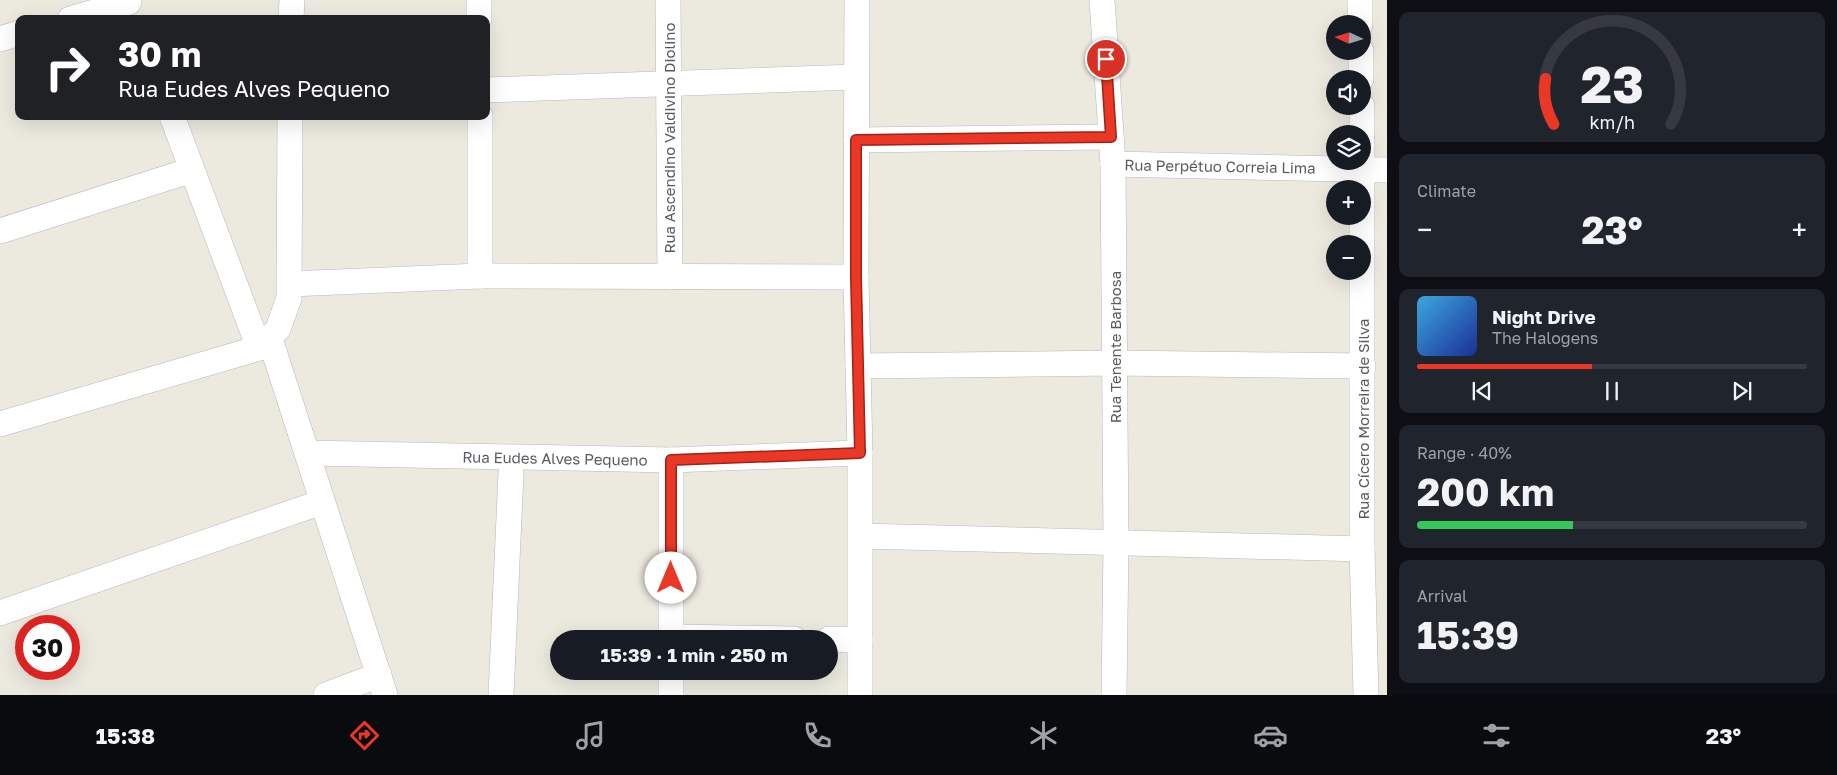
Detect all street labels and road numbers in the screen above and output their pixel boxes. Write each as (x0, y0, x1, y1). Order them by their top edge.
street label: Rua Ascendino Valdivino Diolino (660, 23, 678, 253)
street label: Rua Perpétuo Correia Lima (1124, 155, 1316, 177)
street label: Rua Tenente Barbosa (1106, 271, 1124, 423)
street label: Rua Cícero Morreira de Silva (1354, 318, 1372, 520)
street label: Rua Eudes Alves Pequeno (462, 447, 648, 469)

